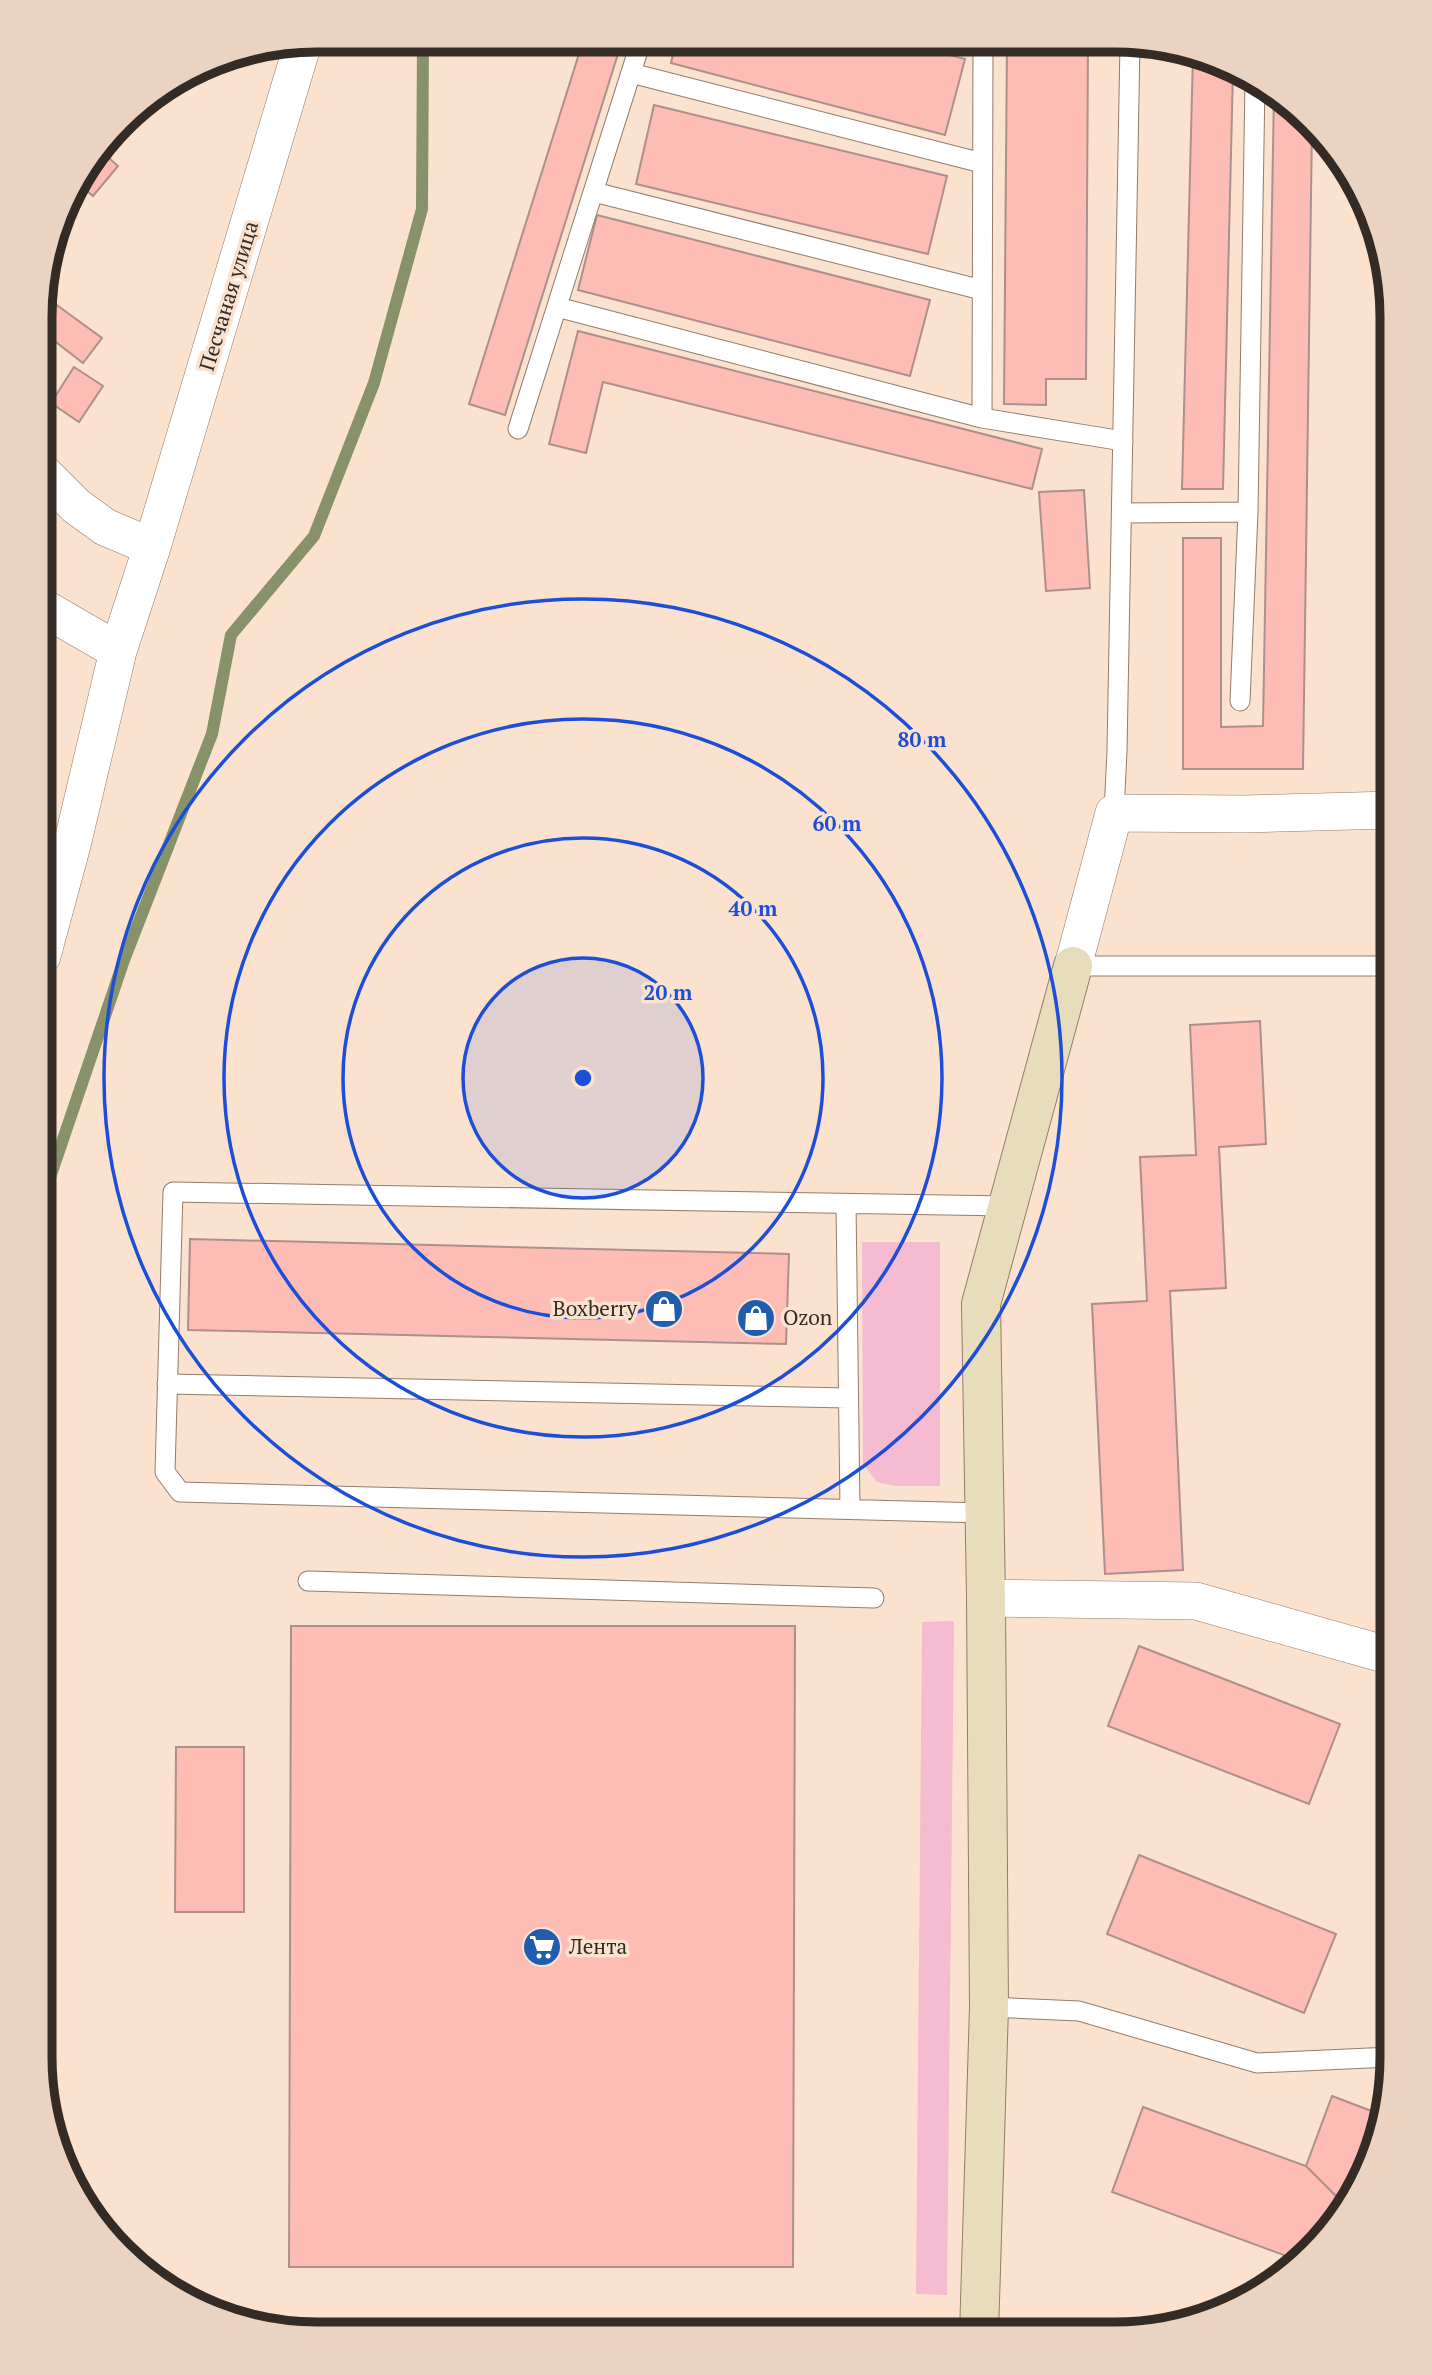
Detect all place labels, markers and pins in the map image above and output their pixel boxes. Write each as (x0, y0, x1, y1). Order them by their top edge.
centre of rings (571, 1066, 595, 1090)
shop icon: Boxberry (643, 1288, 685, 1330)
place label: Boxberry (553, 1294, 637, 1322)
shop icon: Ozon (735, 1297, 777, 1339)
place label: Ozon (783, 1303, 833, 1331)
supermarket icon: Лента (521, 1926, 563, 1968)
place label: Лента (568, 1932, 628, 1960)

